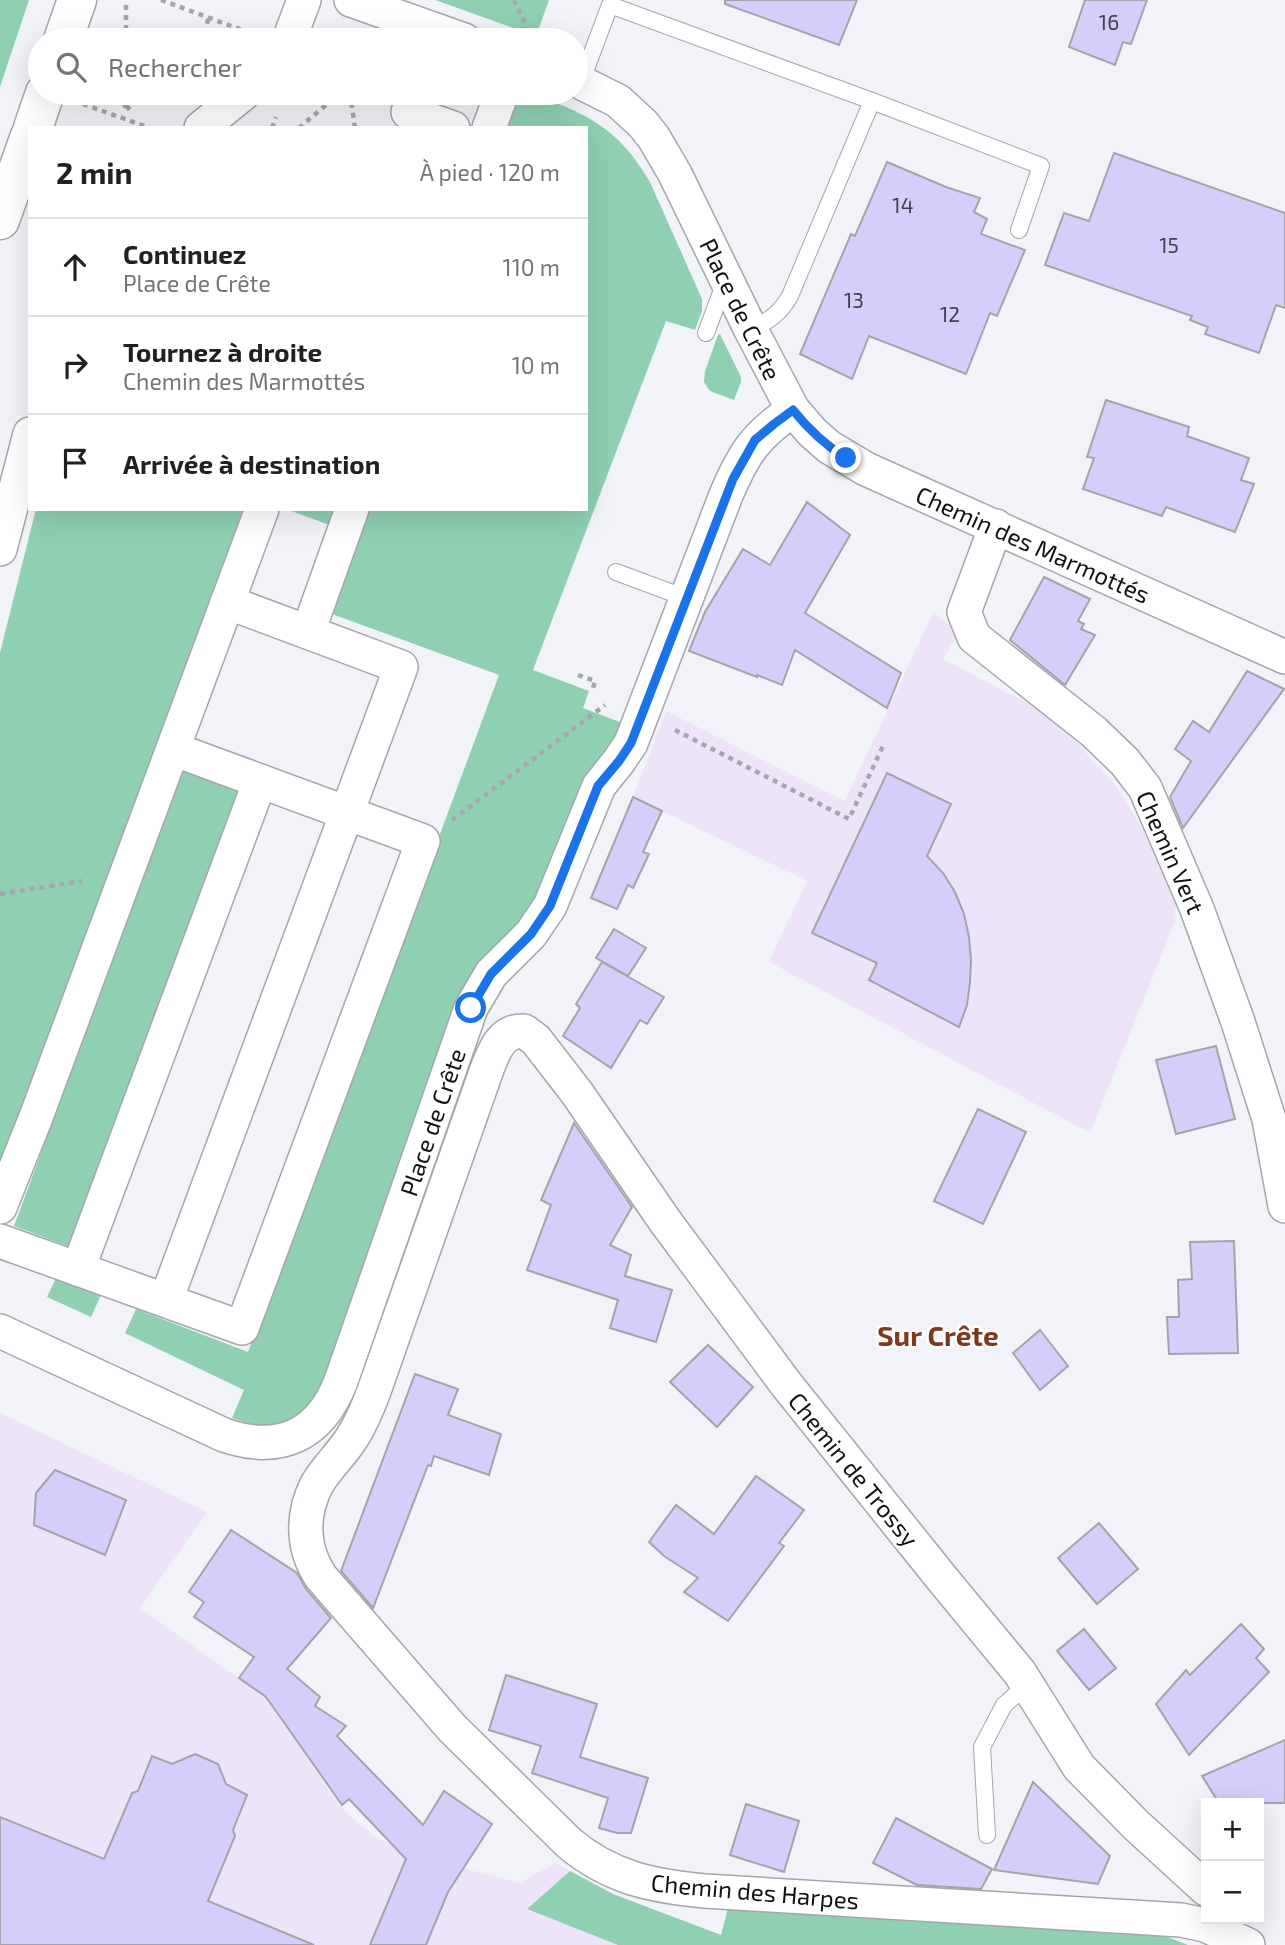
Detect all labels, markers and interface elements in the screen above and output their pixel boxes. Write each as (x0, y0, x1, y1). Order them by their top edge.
house number: 16 (1099, 9, 1119, 34)
search box (28, 28, 588, 105)
icon: search (52, 48, 90, 86)
text: Rechercher (108, 51, 242, 82)
text: 2 min (56, 154, 133, 190)
text: À pied · 120 m (420, 158, 560, 186)
house number: 14 (892, 192, 914, 217)
house number: 15 (1159, 232, 1179, 257)
street label: Place de Crête (694, 233, 788, 385)
text: Continuez (123, 238, 246, 269)
icon: ahead (56, 248, 94, 286)
text: 110 m (503, 253, 560, 281)
text: Place de Crête (123, 269, 271, 297)
house number: 13 (844, 287, 864, 312)
house number: 12 (940, 301, 960, 326)
text: Tournez à droite (123, 336, 322, 367)
icon: right (56, 346, 94, 384)
text: 10 m (512, 351, 560, 379)
text: Chemin des Marmottés (123, 367, 365, 395)
route end (830, 442, 861, 473)
icon: arrive (56, 444, 94, 482)
text: Arrivée à destination (123, 448, 380, 479)
street label: Chemin des Marmottés (912, 479, 1154, 609)
street label: Chemin Vert (1131, 786, 1211, 918)
route start (455, 992, 486, 1023)
street label: Place de Crête (393, 1044, 471, 1200)
district label: Sur Crête (877, 1318, 999, 1352)
street label: Chemin de Trossy (783, 1386, 925, 1552)
map controls (1201, 1798, 1264, 1924)
button: + (1201, 1798, 1264, 1861)
button: − (1201, 1861, 1264, 1924)
street label: Chemin des Harpes (650, 1867, 860, 1915)

